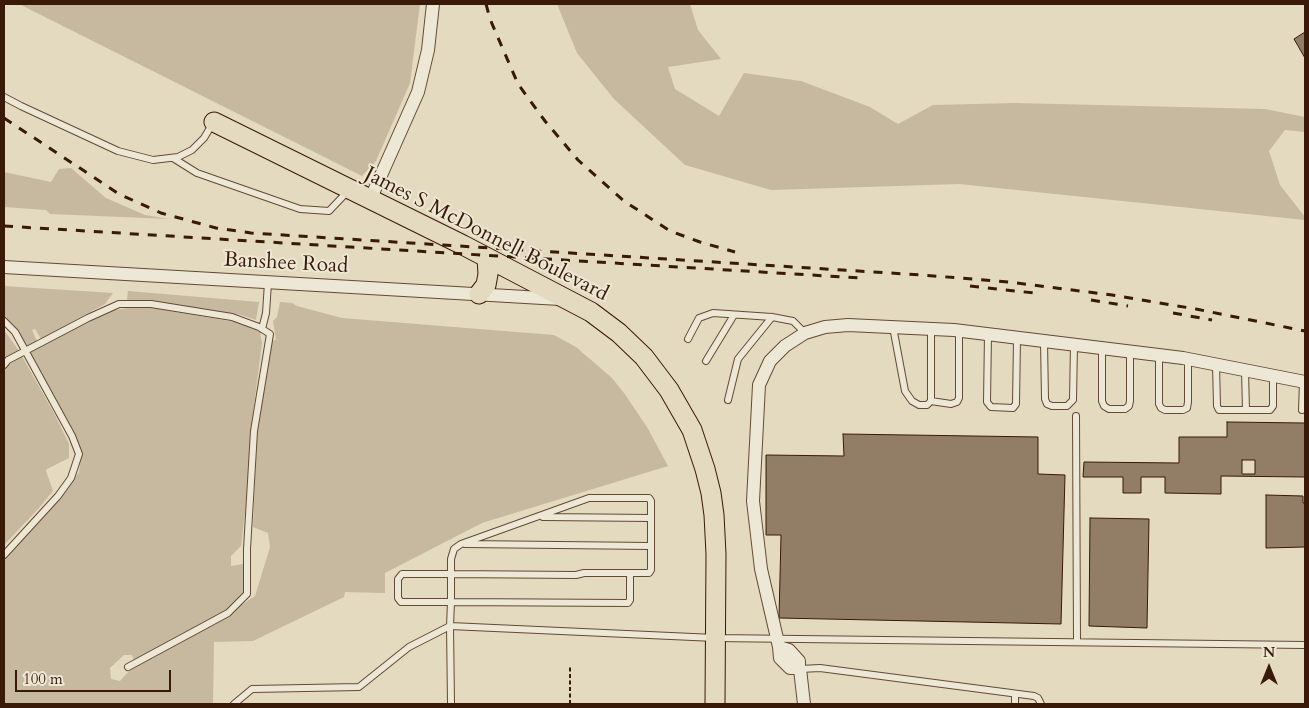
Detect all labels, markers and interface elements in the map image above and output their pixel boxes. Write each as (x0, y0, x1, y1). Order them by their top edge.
street label: James S McDonnell Boulevard (360, 162, 612, 308)
street label: Banshee Road (223, 248, 349, 280)
north arrow (1244, 643, 1294, 693)
text: N (1263, 643, 1275, 662)
scale bar (18, 660, 174, 692)
text: 100 m (23, 669, 63, 689)

